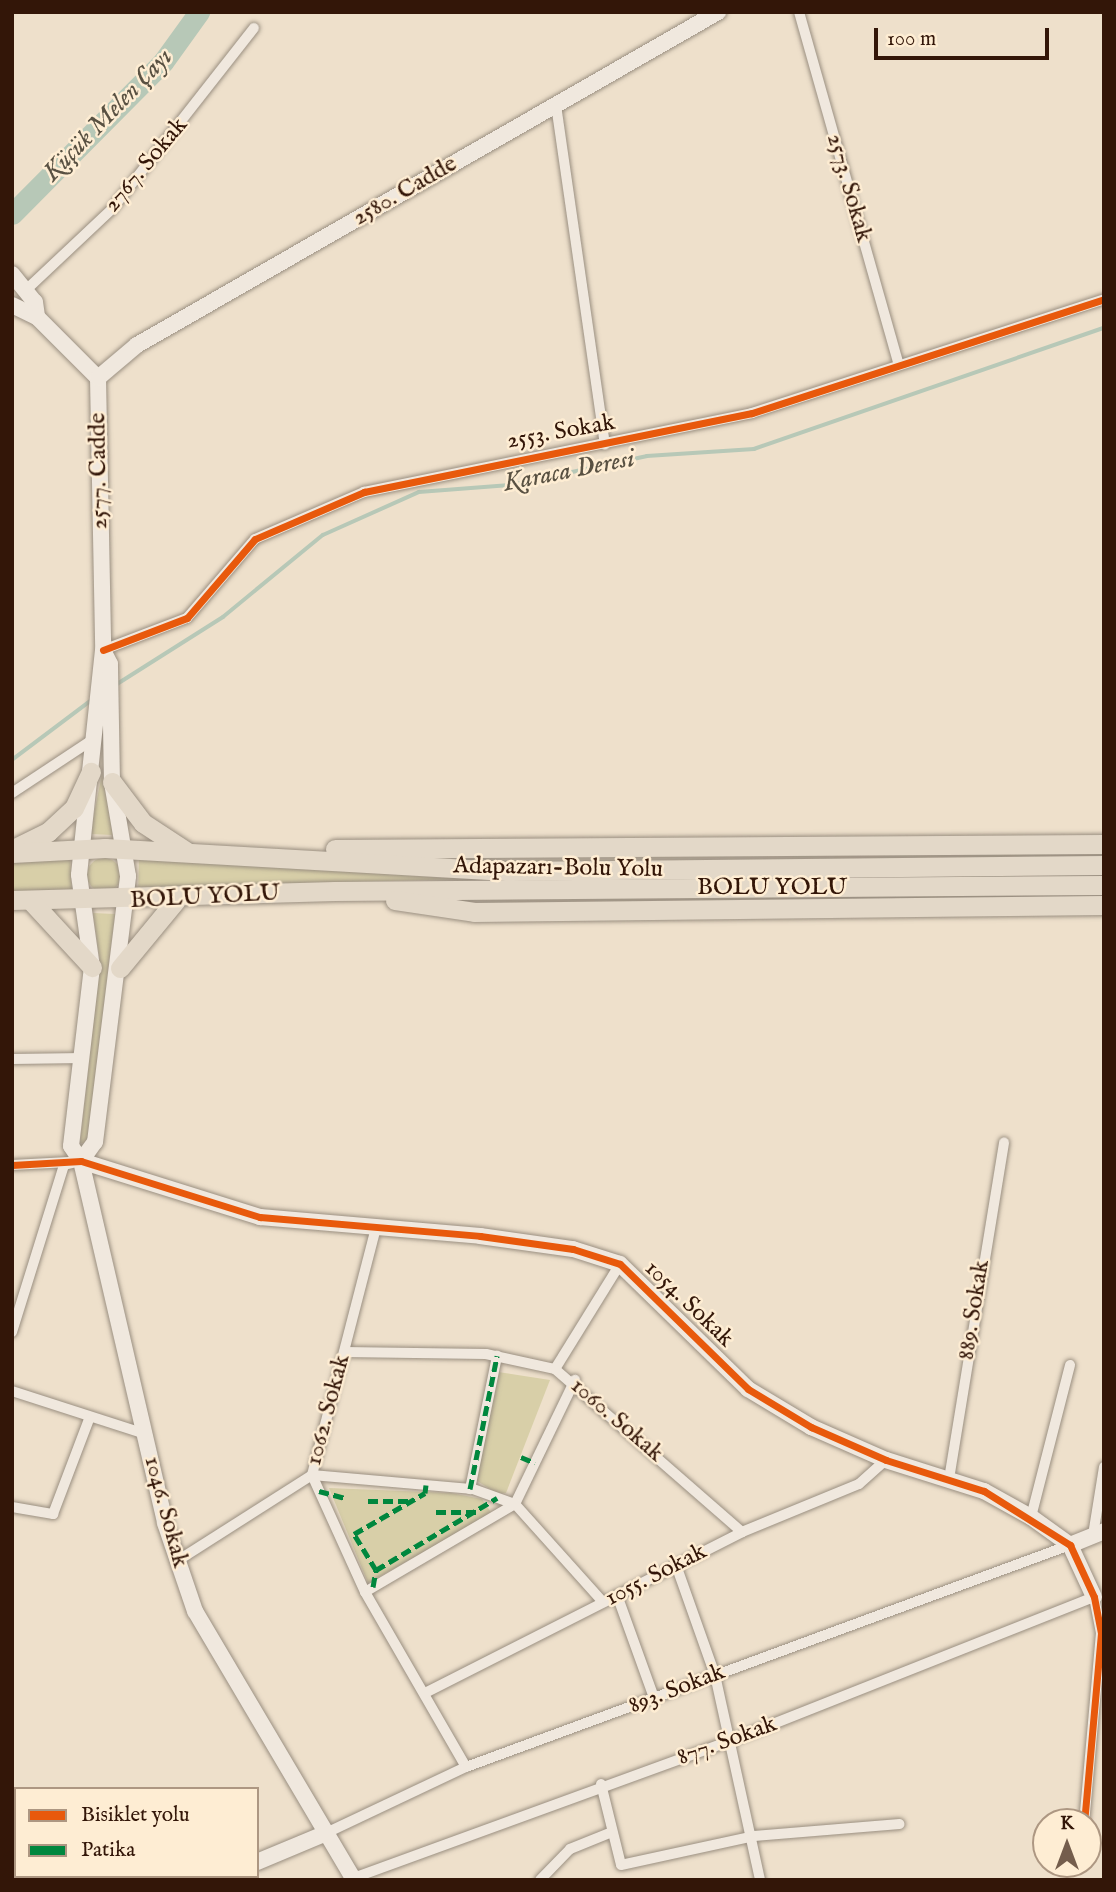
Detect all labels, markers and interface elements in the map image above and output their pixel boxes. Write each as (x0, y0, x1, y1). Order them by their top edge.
scale bar (878, 14, 1053, 58)
text: 100 m (887, 26, 936, 53)
water label: Küçük Melen Çayı (37, 42, 179, 188)
street label: 2767. Sokak (98, 112, 194, 218)
street label: 2573. Sokak (820, 130, 878, 246)
street label: 2580. Cadde (348, 150, 462, 232)
street label: 2553. Sokak (505, 408, 617, 456)
street label: 2577. Cadde (84, 412, 114, 530)
water label: Karaca Deresi (501, 443, 637, 499)
street label: Adapazarı-Bolu Yolu (453, 852, 663, 884)
street label: BOLU YOLU (697, 874, 847, 902)
street label: BOLU YOLU (129, 879, 281, 915)
street label: 1054. Sokak (638, 1254, 740, 1354)
street label: 889. Sokak (952, 1258, 996, 1362)
street label: 1062. Sokak (299, 1351, 357, 1469)
street label: 1060. Sokak (564, 1372, 670, 1468)
street label: 1046. Sokak (137, 1453, 195, 1571)
street label: 1055. Sokak (601, 1537, 711, 1613)
street label: 893. Sokak (625, 1658, 729, 1720)
street label: 877. Sokak (673, 1710, 781, 1772)
legend (14, 1787, 259, 1878)
text: Bisiklet yolu (81, 1802, 190, 1829)
north arrow (1032, 1808, 1102, 1878)
text: K (1060, 1812, 1074, 1836)
text: Patika (81, 1837, 135, 1864)

